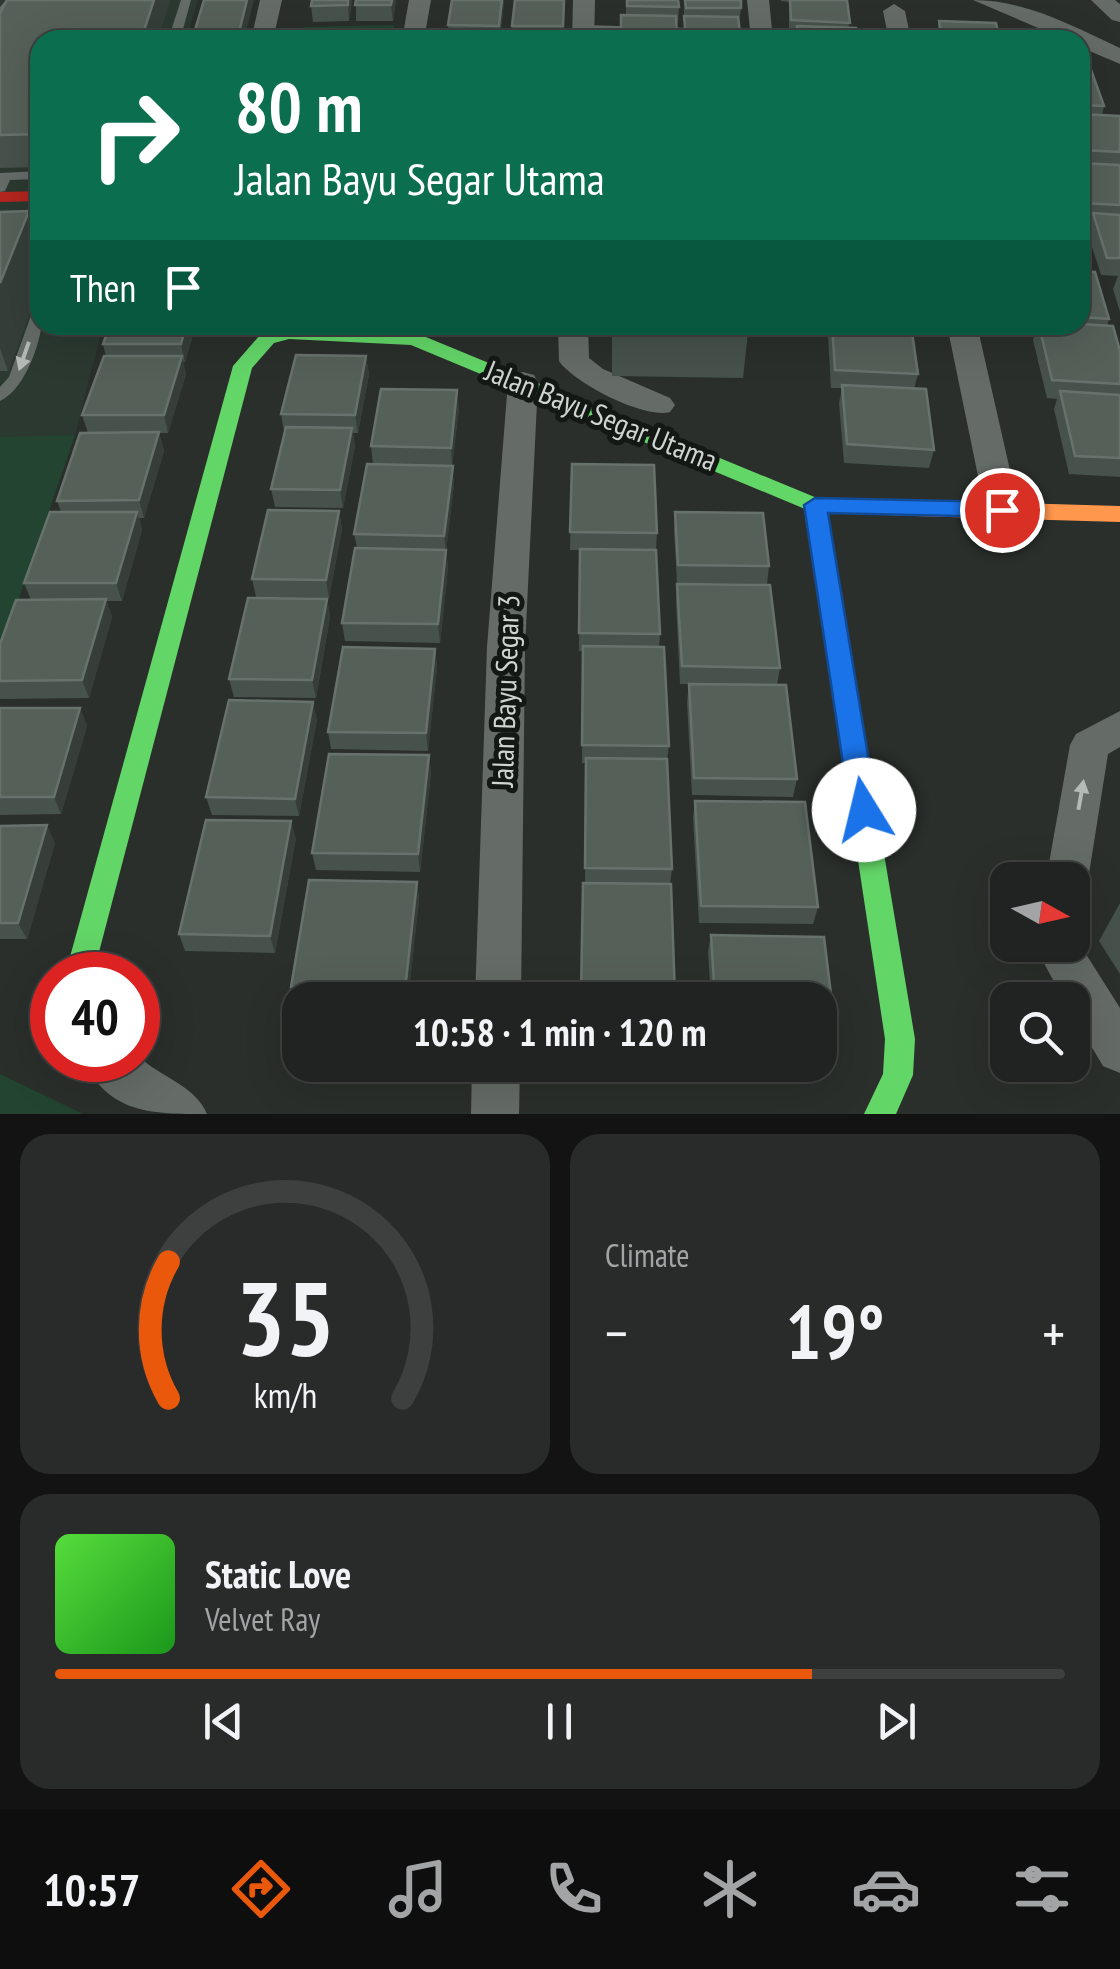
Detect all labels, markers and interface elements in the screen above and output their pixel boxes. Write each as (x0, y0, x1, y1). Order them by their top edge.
text: 80 m (235, 61, 363, 151)
icon: right (70, 70, 200, 200)
text: Jalan Bayu Segar Utama (235, 149, 605, 207)
icon: arrive (156, 260, 211, 315)
text: Then (70, 263, 136, 312)
one-way arrow (16, 341, 31, 371)
street label: Jalan Bayu Segar Utama (479, 350, 723, 479)
pin (960, 468, 1045, 553)
icon: arrive (975, 483, 1030, 538)
street label: Jalan Bayu Segar 3 (482, 594, 527, 789)
position arrow (812, 758, 916, 862)
one-way arrow (1074, 779, 1089, 811)
north arrow (990, 862, 1090, 962)
map controls (990, 862, 1090, 1082)
speed limit sign: 40 (30, 952, 160, 1082)
button: search (990, 982, 1090, 1082)
text: 10:58 · 1 min · 120 m (413, 1007, 706, 1056)
text: Climate (605, 1234, 689, 1276)
text: 35 (235, 1250, 335, 1385)
text: 19° (785, 1283, 885, 1380)
text: − (605, 1297, 628, 1368)
text: + (1042, 1297, 1065, 1368)
text: km/h (253, 1372, 317, 1418)
text: Static Love (205, 1549, 351, 1598)
text: Velvet Ray (205, 1598, 320, 1640)
icon: previous (196, 1694, 251, 1749)
icon: pause (532, 1694, 587, 1749)
icon: next (869, 1694, 924, 1749)
icon: directions (226, 1854, 296, 1924)
icon: music (383, 1854, 453, 1924)
icon: phone (539, 1854, 609, 1924)
icon: climate (695, 1854, 765, 1924)
icon: car (851, 1854, 921, 1924)
icon: filters (1007, 1854, 1077, 1924)
text: 10:57 (43, 1860, 140, 1918)

